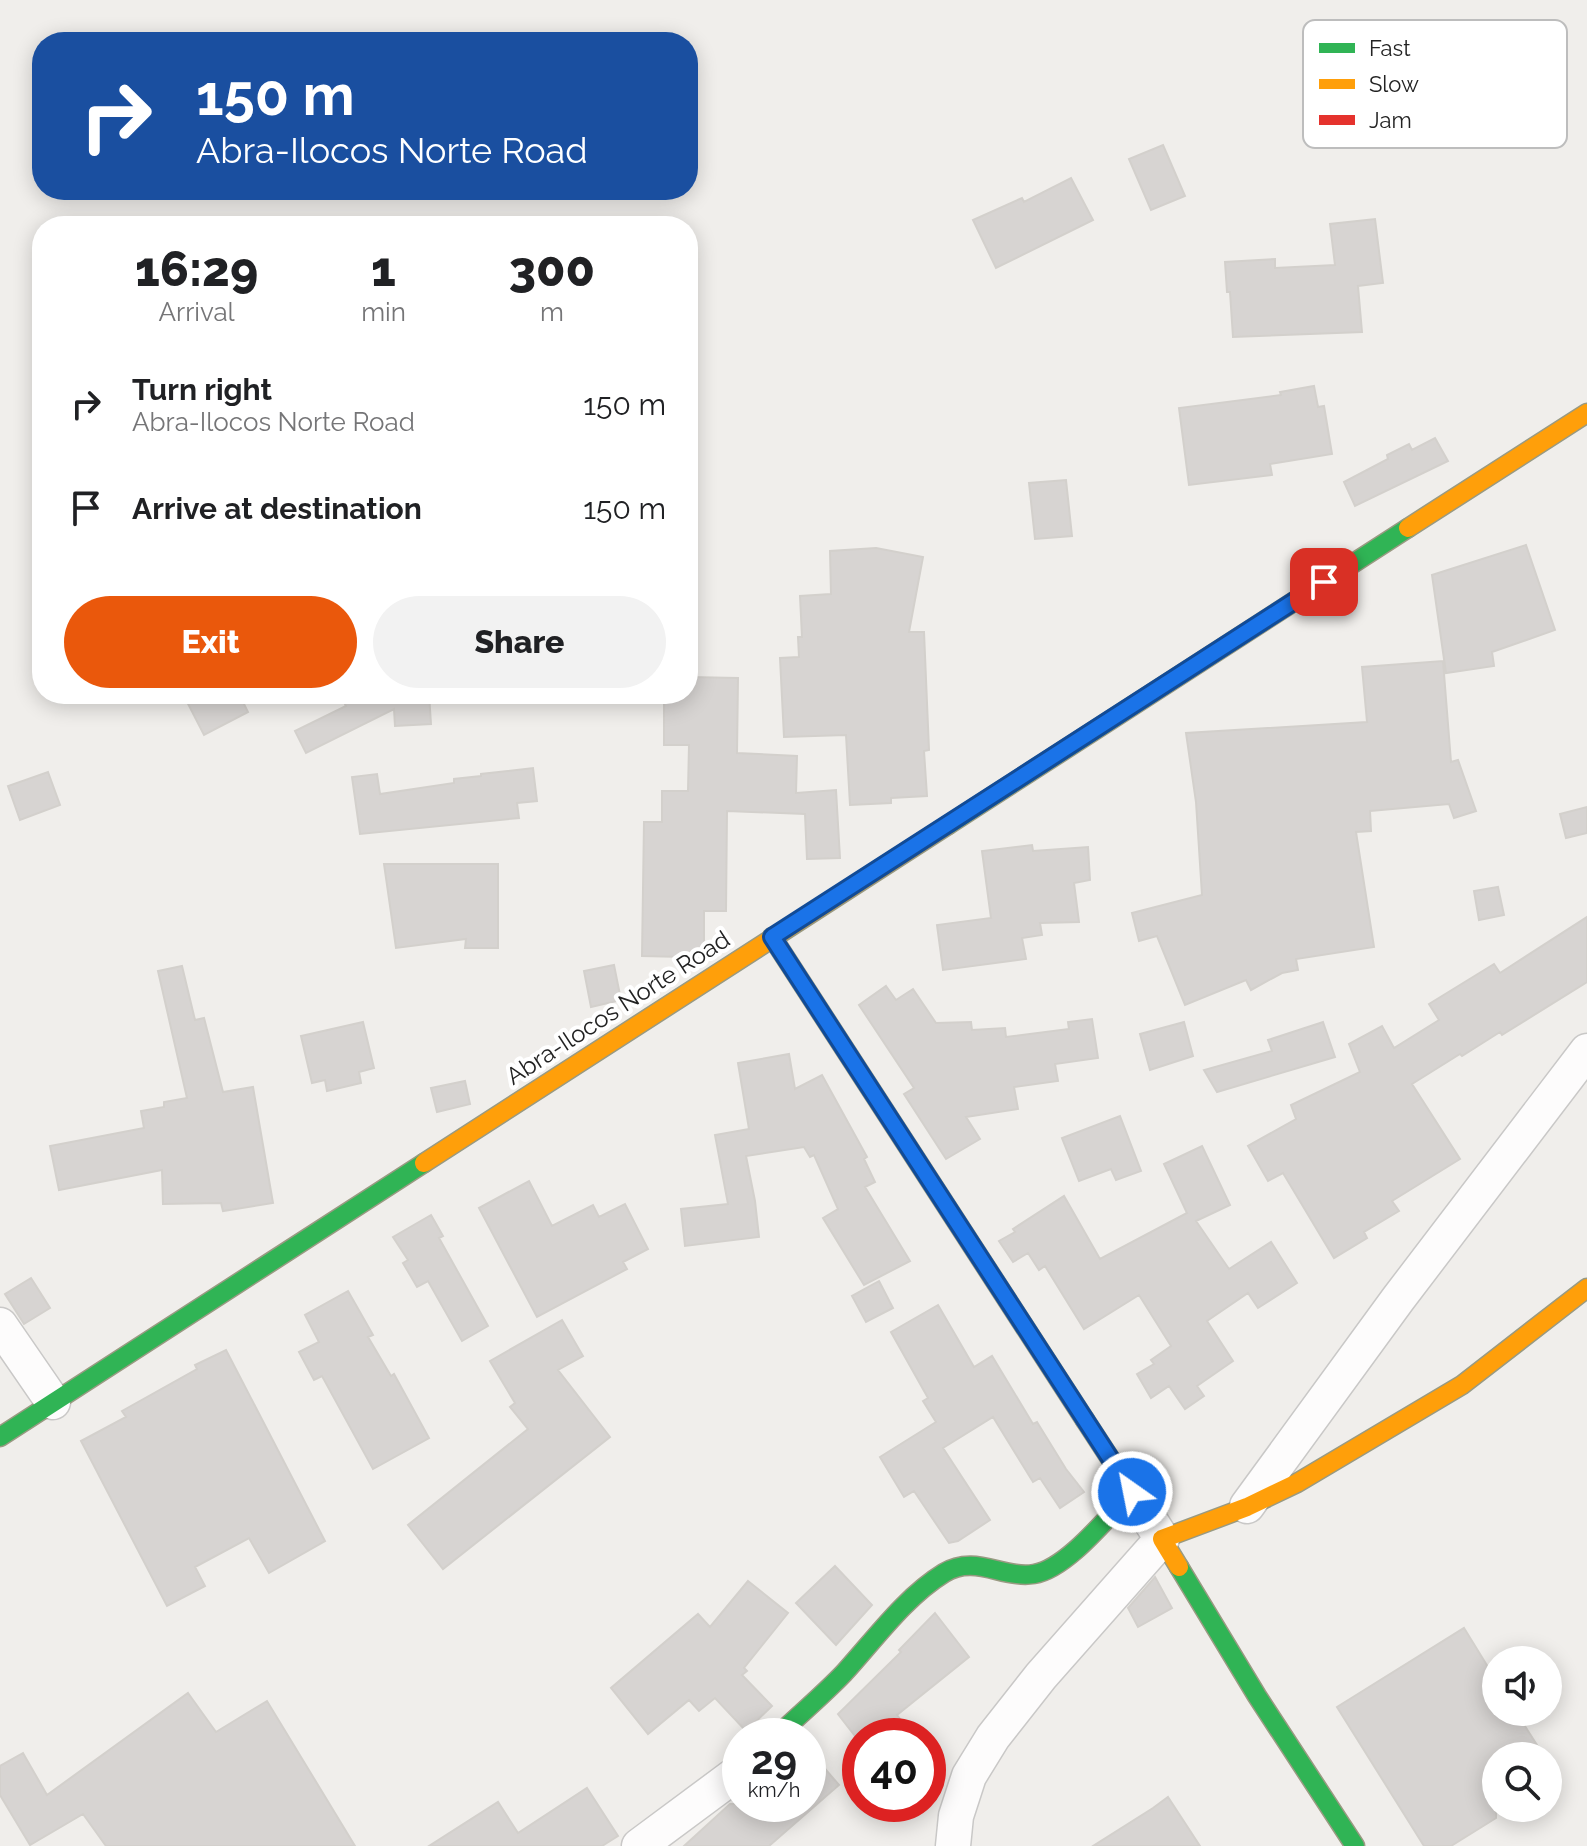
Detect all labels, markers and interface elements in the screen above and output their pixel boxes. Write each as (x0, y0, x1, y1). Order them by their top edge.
legend (1303, 20, 1567, 148)
text: Fast (1369, 35, 1411, 61)
text: 150 m (196, 62, 355, 128)
icon: right (64, 64, 168, 168)
text: Slow (1369, 71, 1419, 97)
text: Jam (1369, 107, 1412, 133)
text: Abra-Ilocos Norte Road (196, 129, 588, 171)
text: 16:29 (135, 241, 258, 297)
text: 1 (371, 241, 396, 297)
text: 300 (509, 241, 595, 297)
text: Arrival (158, 297, 235, 327)
text: min (361, 297, 406, 327)
text: m (540, 297, 564, 327)
text: Turn right (132, 372, 272, 407)
icon: right (64, 382, 108, 426)
text: 150 m (583, 387, 666, 422)
text: Abra-Ilocos Norte Road (132, 407, 415, 437)
icon: arrive (64, 486, 108, 530)
text: Arrive at destination (132, 491, 422, 526)
text: 150 m (583, 491, 666, 526)
pin (1290, 548, 1358, 616)
icon: arrive (1302, 560, 1346, 604)
button: Exit (64, 596, 357, 688)
button: Share (373, 596, 666, 688)
street label: Abra-Ilocos Norte Road (500, 924, 735, 1091)
position arrow (1090, 1450, 1174, 1534)
map controls (1482, 1646, 1562, 1822)
button: sound (1482, 1646, 1562, 1726)
speed limit sign: 40 (842, 1718, 946, 1822)
text: 29 (751, 1736, 797, 1783)
button: search (1482, 1742, 1562, 1822)
text: km/h (748, 1778, 800, 1802)

